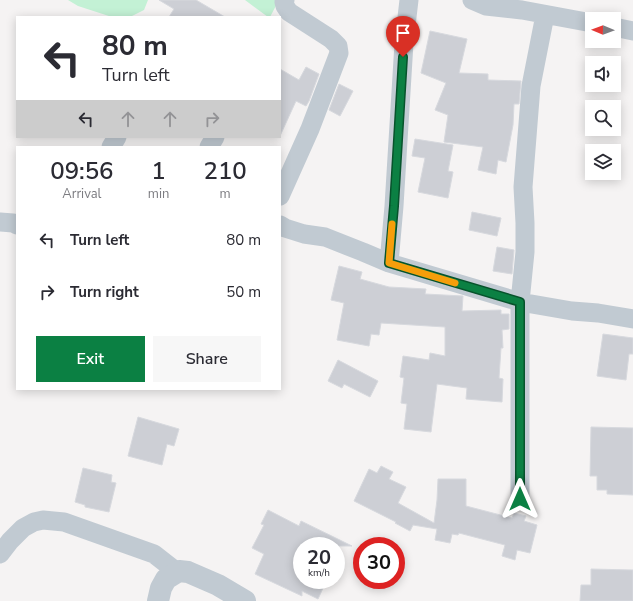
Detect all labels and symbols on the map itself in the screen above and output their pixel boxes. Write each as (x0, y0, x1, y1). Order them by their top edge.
north arrow (585, 12, 621, 48)
pin (386, 16, 420, 57)
position arrow (499, 478, 541, 520)
speed limit sign: 30 (353, 537, 405, 589)

